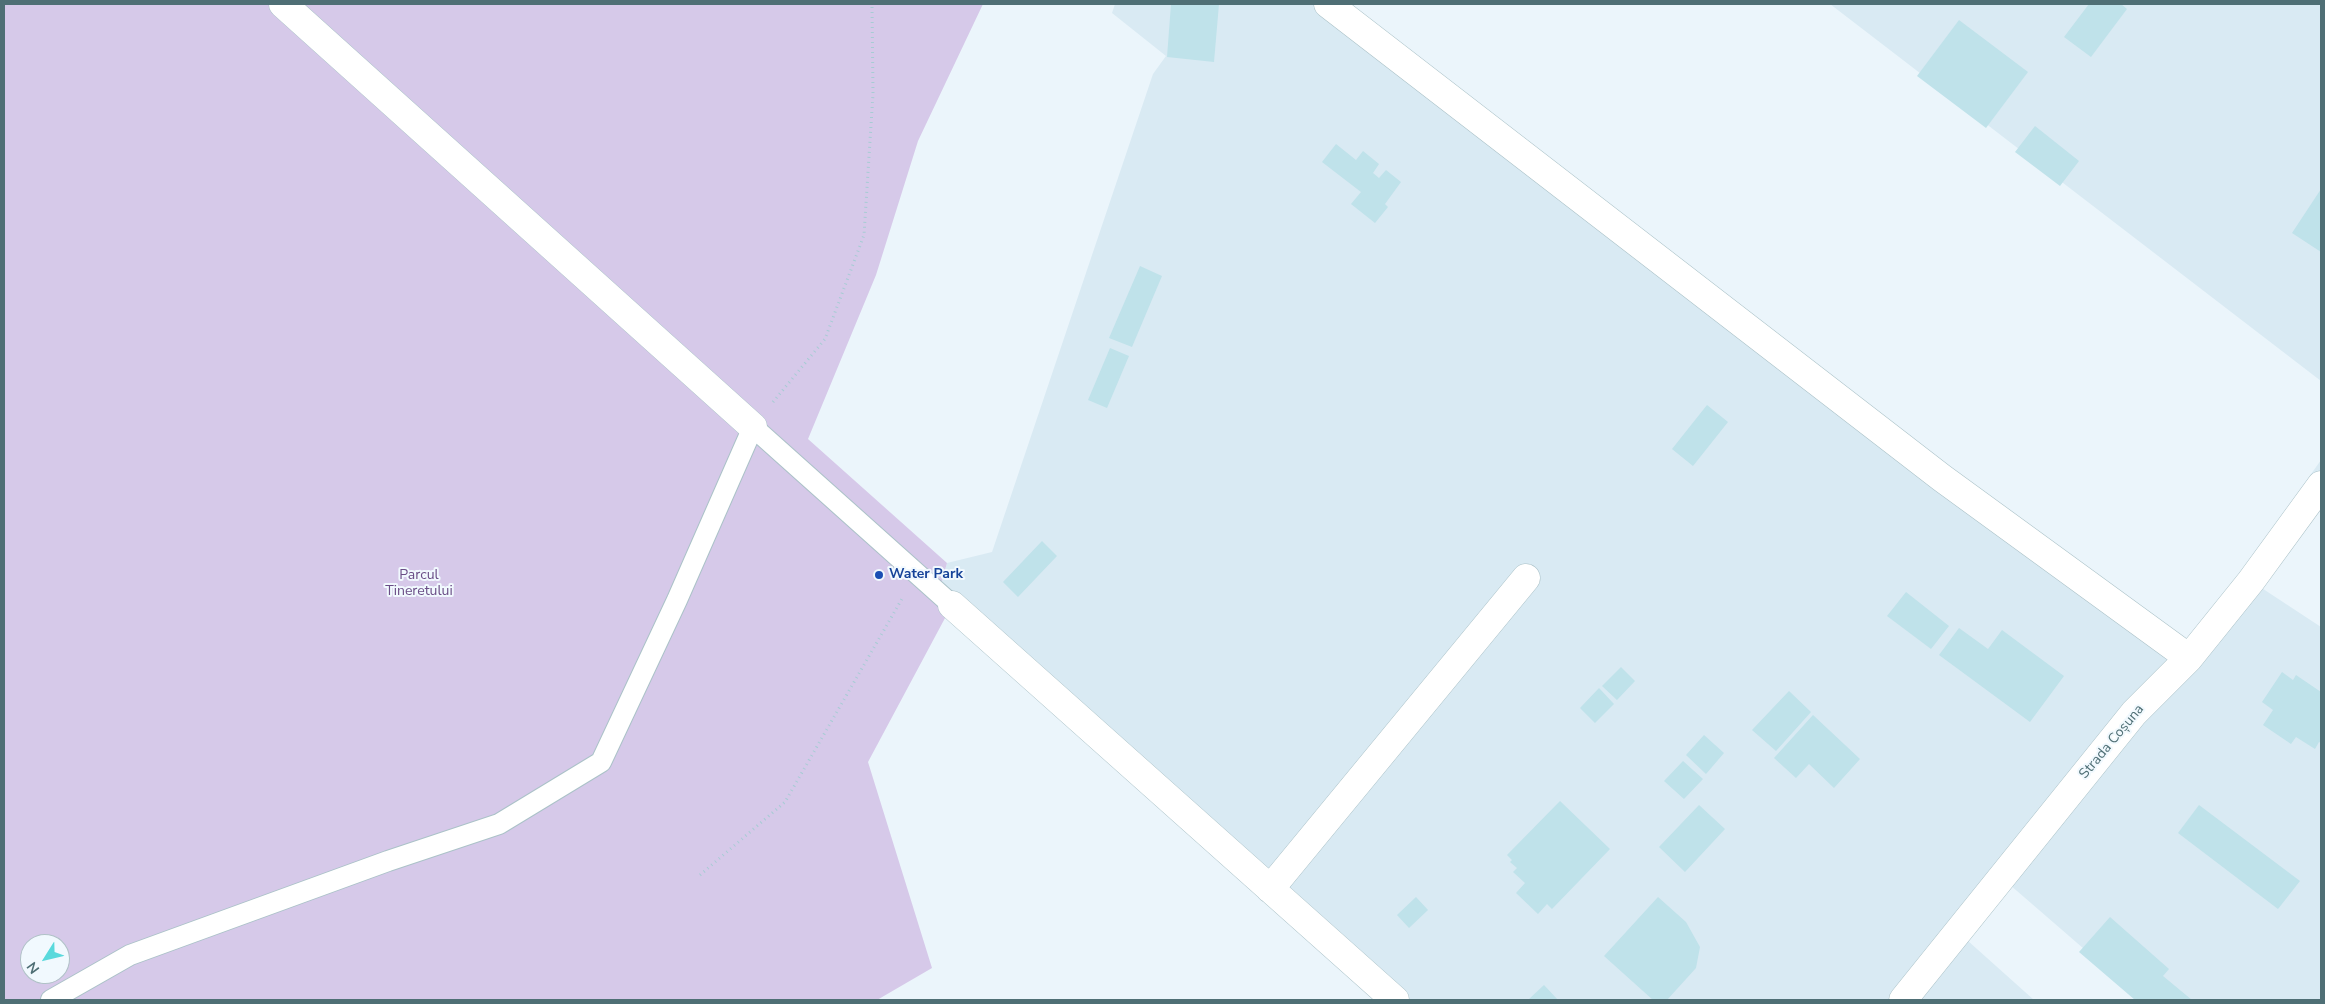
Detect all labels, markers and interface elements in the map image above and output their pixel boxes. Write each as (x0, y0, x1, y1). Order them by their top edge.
place label: Water Park (889, 567, 963, 583)
park label: Parcul Tineretului (385, 568, 453, 600)
marker: Water Park (873, 569, 885, 581)
street label: Strada Coșuna (2076, 701, 2148, 783)
north arrow (20, 934, 70, 984)
text: N (23, 958, 44, 977)

